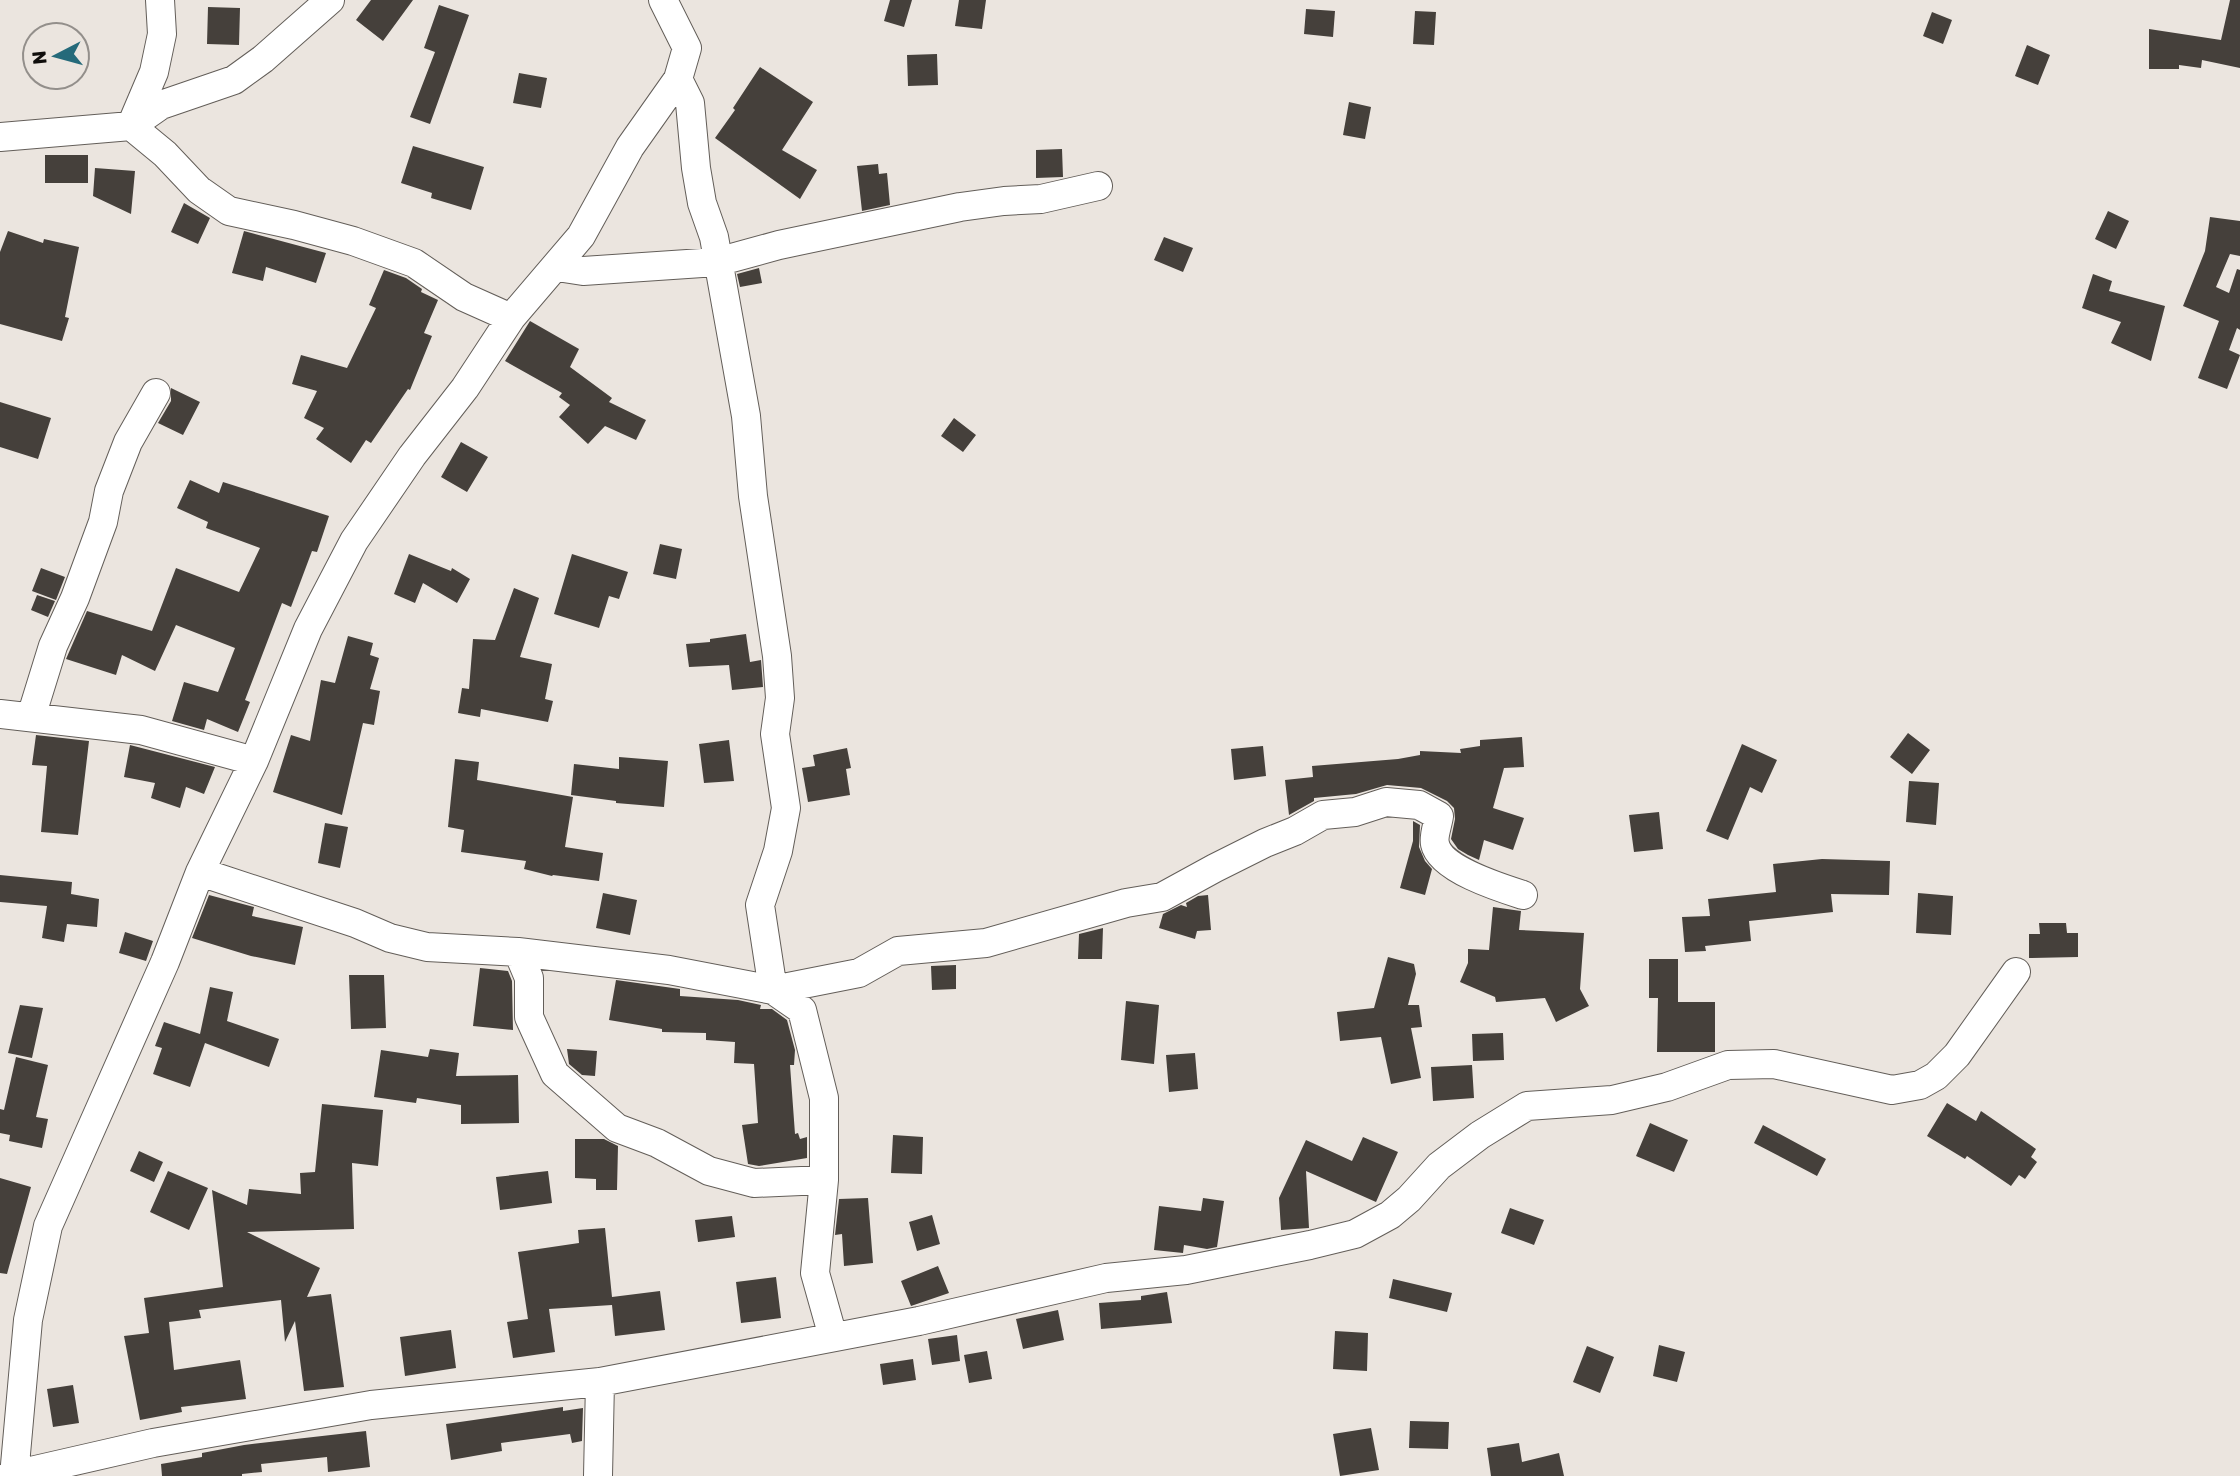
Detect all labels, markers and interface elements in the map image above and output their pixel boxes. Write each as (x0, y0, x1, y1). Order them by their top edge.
north arrow (21, 21, 91, 91)
text: N (27, 50, 52, 66)

